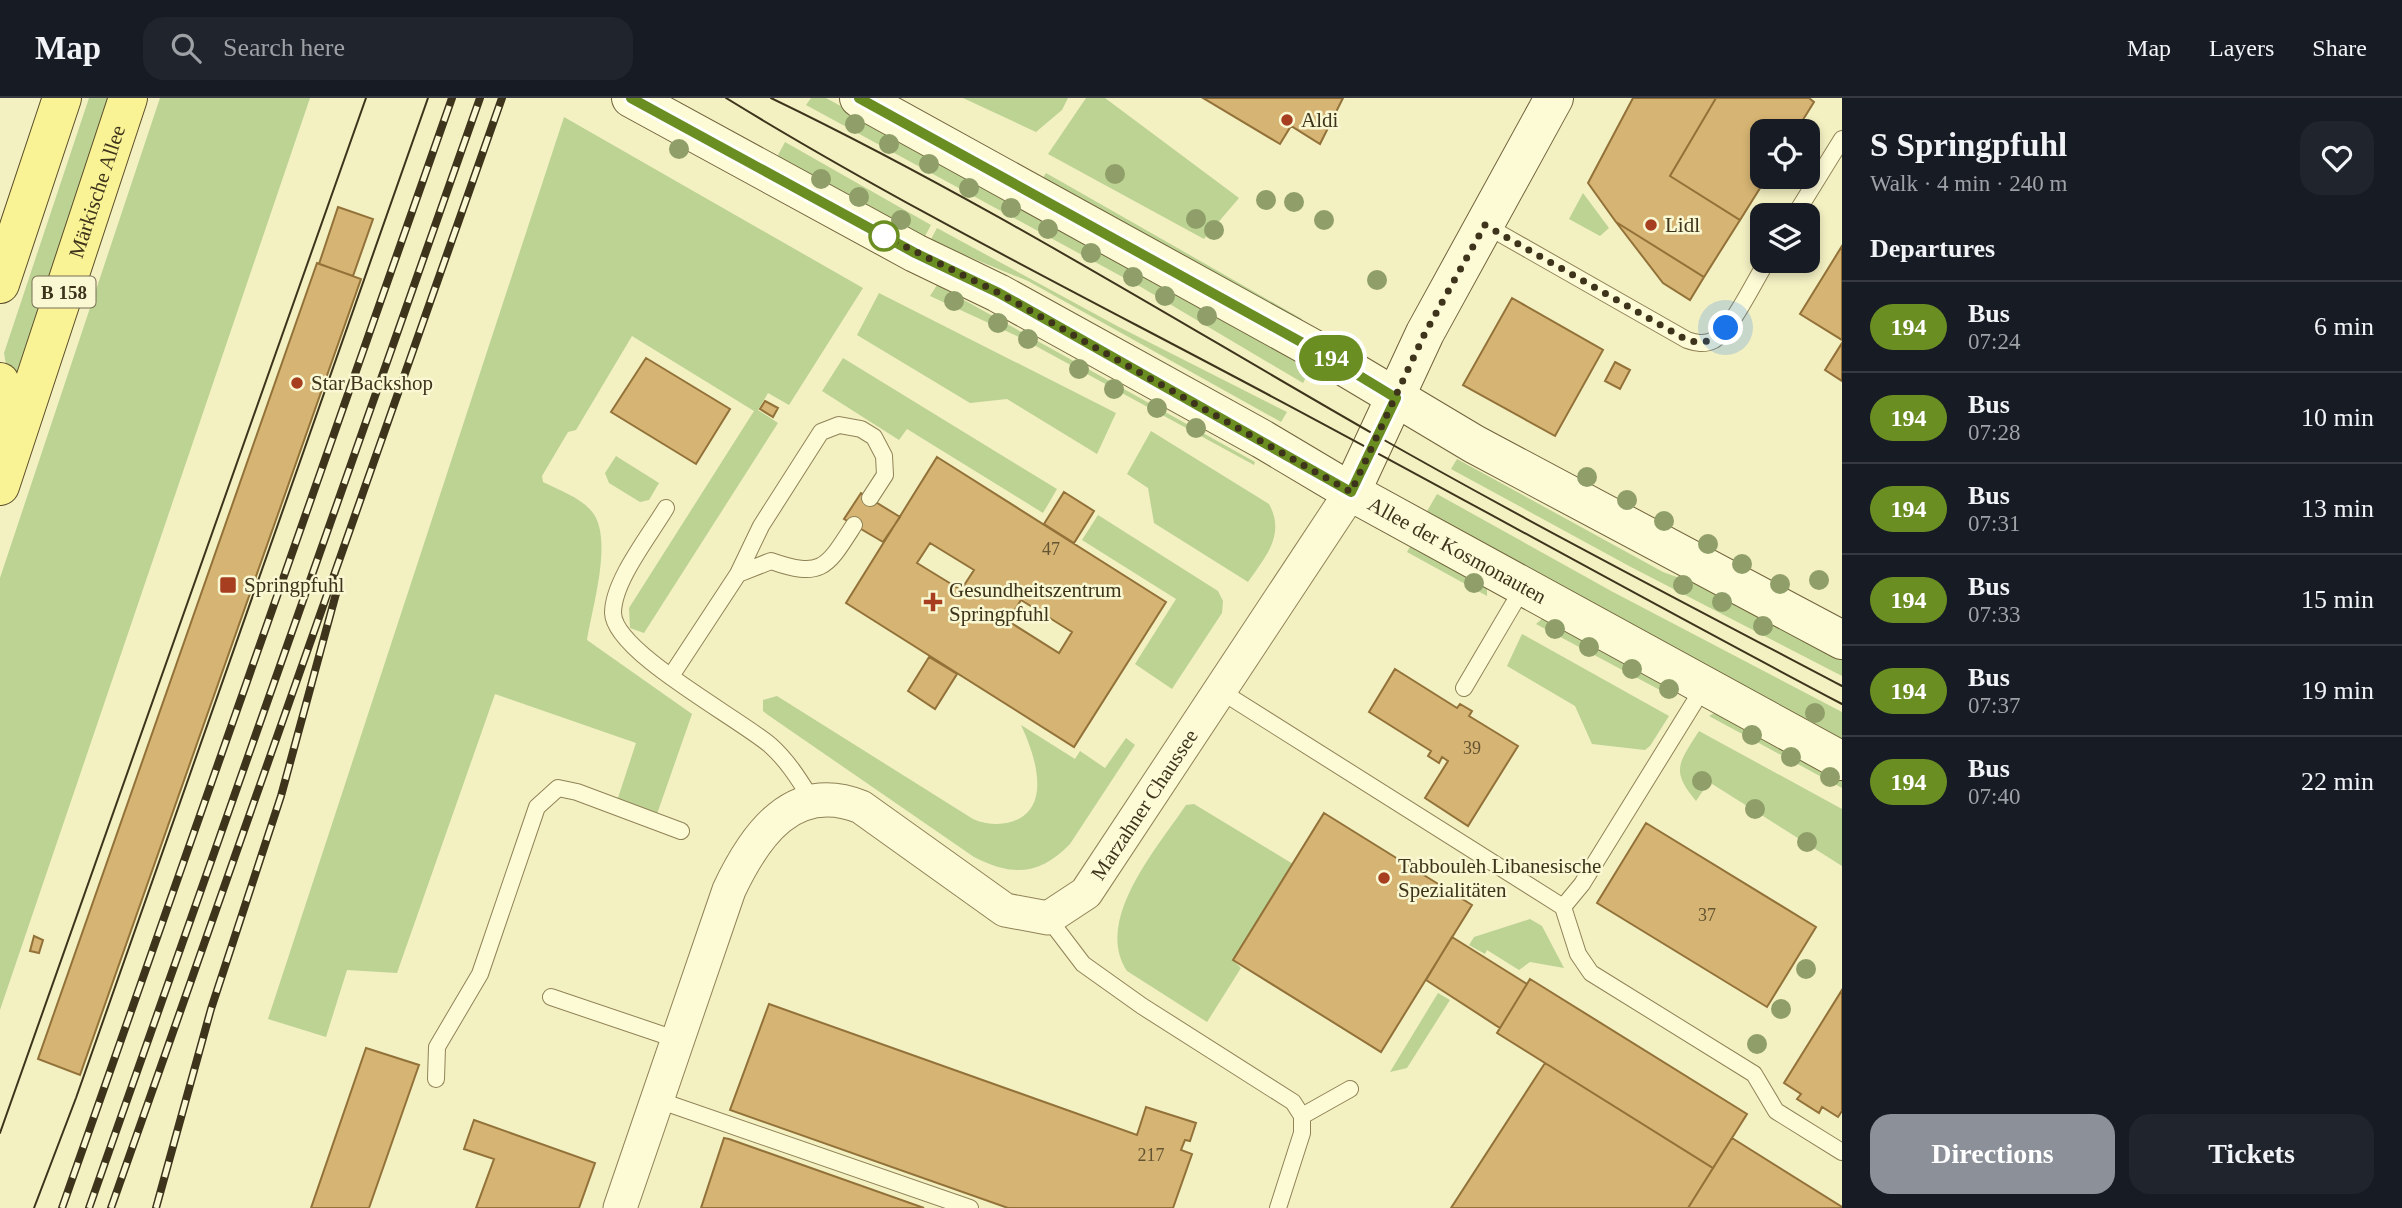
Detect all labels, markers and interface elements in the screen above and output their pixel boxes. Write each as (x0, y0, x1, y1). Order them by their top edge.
search box (143, 17, 633, 80)
icon: search (167, 29, 205, 67)
text: Map (35, 30, 101, 66)
text: Search here (223, 33, 345, 62)
text: Map (2127, 35, 2171, 61)
text: Layers (2209, 35, 2274, 61)
text: Share (2312, 35, 2367, 61)
place label: Aldi (1301, 108, 1339, 132)
marker: Aldi (1279, 112, 1295, 128)
map controls (1750, 119, 1820, 273)
button: locate (1750, 119, 1820, 189)
button: heart (2300, 121, 2374, 195)
street label: Märkische Allee (64, 122, 130, 261)
text: S Springpfuhl (1870, 127, 2067, 163)
text: Walk · 4 min · 240 m (1870, 171, 2067, 196)
button: layers (1750, 203, 1820, 273)
place label: Lidl (1665, 213, 1700, 237)
marker: Lidl (1643, 217, 1659, 233)
unlabelled marker (869, 221, 899, 251)
text: Departures (1870, 234, 1995, 263)
road number: B 158 (32, 276, 96, 308)
text: Bus (1968, 299, 2010, 328)
your location (1708, 310, 1743, 345)
text: 6 min (2314, 312, 2374, 341)
text: 194 (1891, 314, 1927, 340)
text: 07:24 (1968, 329, 2020, 354)
line badge: 194 (1291, 335, 1371, 381)
text: 194 (1313, 345, 1349, 371)
place label: Star Backshop (311, 371, 433, 395)
marker: Star Backshop (289, 375, 305, 391)
text: Bus (1968, 390, 2010, 419)
text: 10 min (2301, 403, 2374, 432)
text: 194 (1891, 405, 1927, 431)
text: 07:28 (1968, 420, 2020, 445)
text: Bus (1968, 481, 2010, 510)
street label: Allee der Kosmonauten (1364, 492, 1551, 609)
text: 13 min (2301, 494, 2374, 523)
text: 194 (1891, 496, 1927, 522)
text: 07:31 (1968, 511, 2020, 536)
house number: 47 (1042, 539, 1060, 559)
text: Bus (1968, 572, 2010, 601)
place label: Springpfuhl (244, 573, 345, 597)
marker: Springpfuhl (218, 575, 238, 595)
place label: Gesundheitszentrum Springpfuhl (949, 578, 1122, 626)
text: 15 min (2301, 585, 2374, 614)
text: 194 (1891, 587, 1927, 613)
marker: Gesundheitszentrum Springpfuhl (923, 592, 943, 612)
text: 07:33 (1968, 602, 2020, 627)
text: Bus (1968, 663, 2010, 692)
text: 19 min (2301, 676, 2374, 705)
text: 194 (1891, 678, 1927, 704)
text: 07:37 (1968, 693, 2020, 718)
street label: Marzahner Chaussee (1086, 725, 1203, 884)
house number: 39 (1463, 738, 1481, 758)
text: Bus (1968, 754, 2010, 783)
text: 22 min (2301, 767, 2374, 796)
text: 194 (1891, 769, 1927, 795)
text: 07:40 (1968, 784, 2020, 809)
place label: Tabbouleh Libanesische Spezialitäten (1398, 854, 1601, 902)
marker: Tabbouleh Libanesische Spezialitäten (1376, 870, 1392, 886)
house number: 37 (1698, 905, 1716, 925)
button: Directions (1870, 1114, 2115, 1194)
button: Tickets (2129, 1114, 2374, 1194)
house number: 217 (1138, 1145, 1165, 1165)

